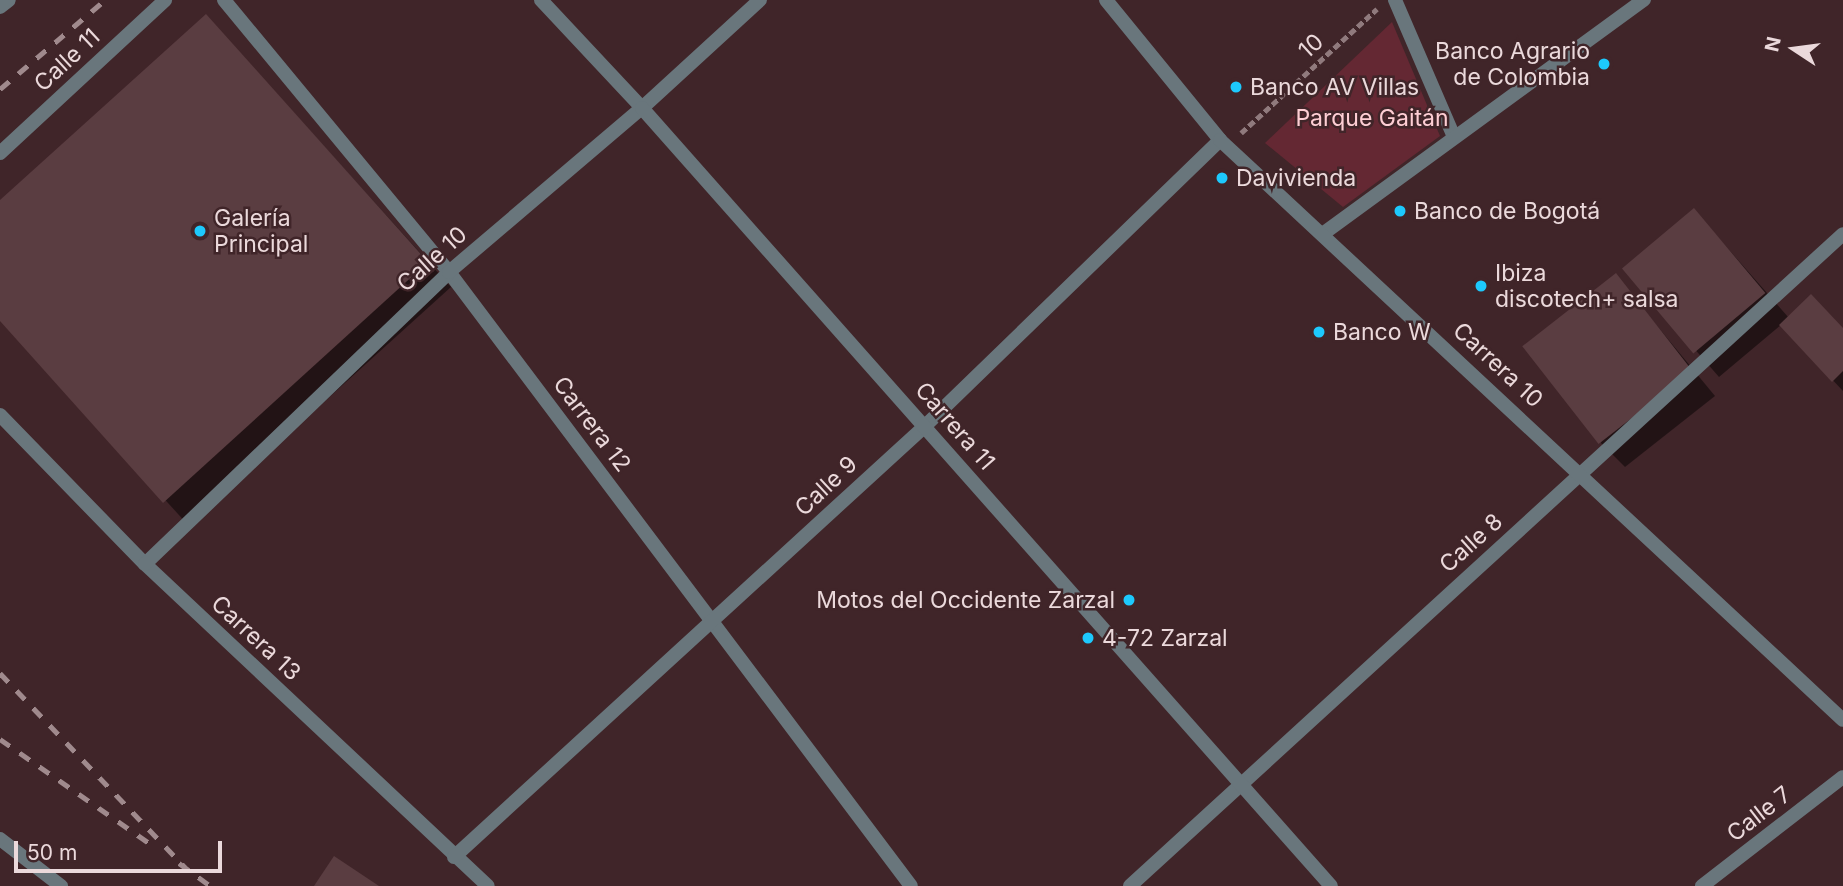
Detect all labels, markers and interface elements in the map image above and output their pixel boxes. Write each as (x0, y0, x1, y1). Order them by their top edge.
north arrow (1759, 14, 1829, 84)
street label: Calle 11 (29, 23, 105, 97)
street label: 10 (1293, 28, 1329, 64)
text: N (1760, 35, 1786, 54)
place label: Banco Agrario de Colombia (1435, 37, 1590, 91)
marker: Banco Agrario de Colombia (1596, 56, 1612, 72)
place label: Banco AV Villas (1250, 73, 1419, 101)
marker: Banco AV Villas (1228, 79, 1244, 95)
park label: Parque Gaitán (1295, 104, 1449, 132)
place label: Davivienda (1236, 164, 1356, 192)
marker: Davivienda (1214, 170, 1230, 186)
place label: Banco de Bogotá (1414, 197, 1600, 225)
marker: Banco de Bogotá (1392, 203, 1408, 219)
place label: Galería Principal (214, 204, 308, 258)
street label: Calle 10 (391, 220, 473, 298)
marker: Galería Principal (192, 223, 208, 239)
place label: Ibiza discotech+ salsa (1495, 259, 1679, 313)
marker: Ibiza discotech+ salsa (1473, 278, 1489, 294)
street label: Carrera 10 (1448, 317, 1548, 413)
place label: Banco W (1333, 318, 1431, 346)
marker: Banco W (1311, 324, 1327, 340)
street label: Carrera 12 (547, 371, 637, 477)
street label: Carrera 11 (909, 377, 1001, 475)
street label: Calle 9 (789, 450, 863, 522)
street label: Calle 8 (1434, 508, 1508, 578)
place label: Motos del Occidente Zarzal (816, 586, 1115, 614)
street label: Carrera 13 (206, 590, 306, 686)
marker: Motos del Occidente Zarzal (1121, 592, 1137, 608)
place label: 4-72 Zarzal (1102, 624, 1228, 652)
marker: 4-72 Zarzal (1080, 630, 1096, 646)
street label: Calle 7 (1721, 780, 1797, 848)
scale bar (18, 826, 226, 870)
text: 50 m (27, 840, 77, 865)

